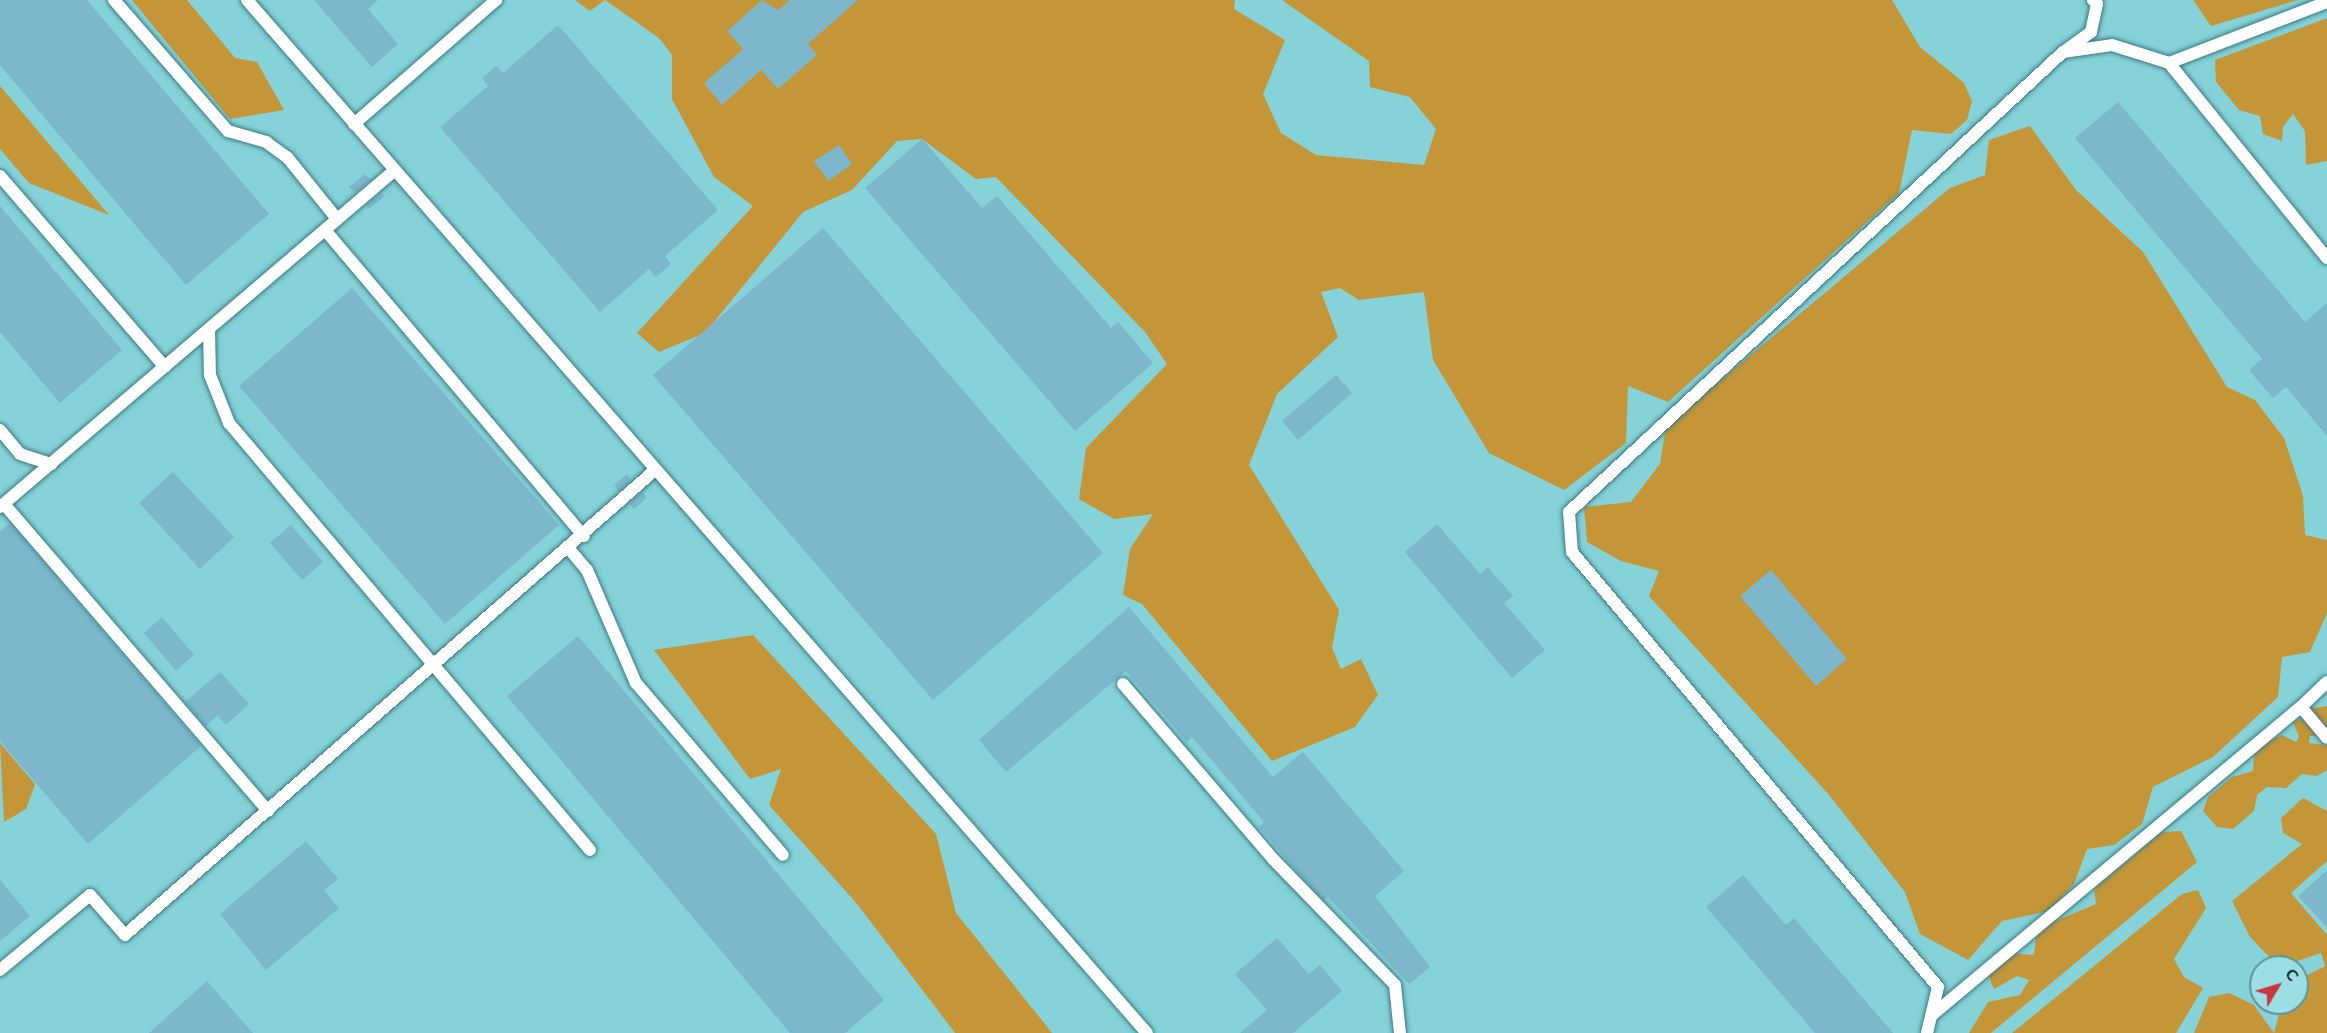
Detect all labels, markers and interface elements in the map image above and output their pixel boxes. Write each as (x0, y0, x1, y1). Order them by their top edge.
north arrow (2249, 955, 2309, 1015)
text: С (2280, 964, 2304, 986)

